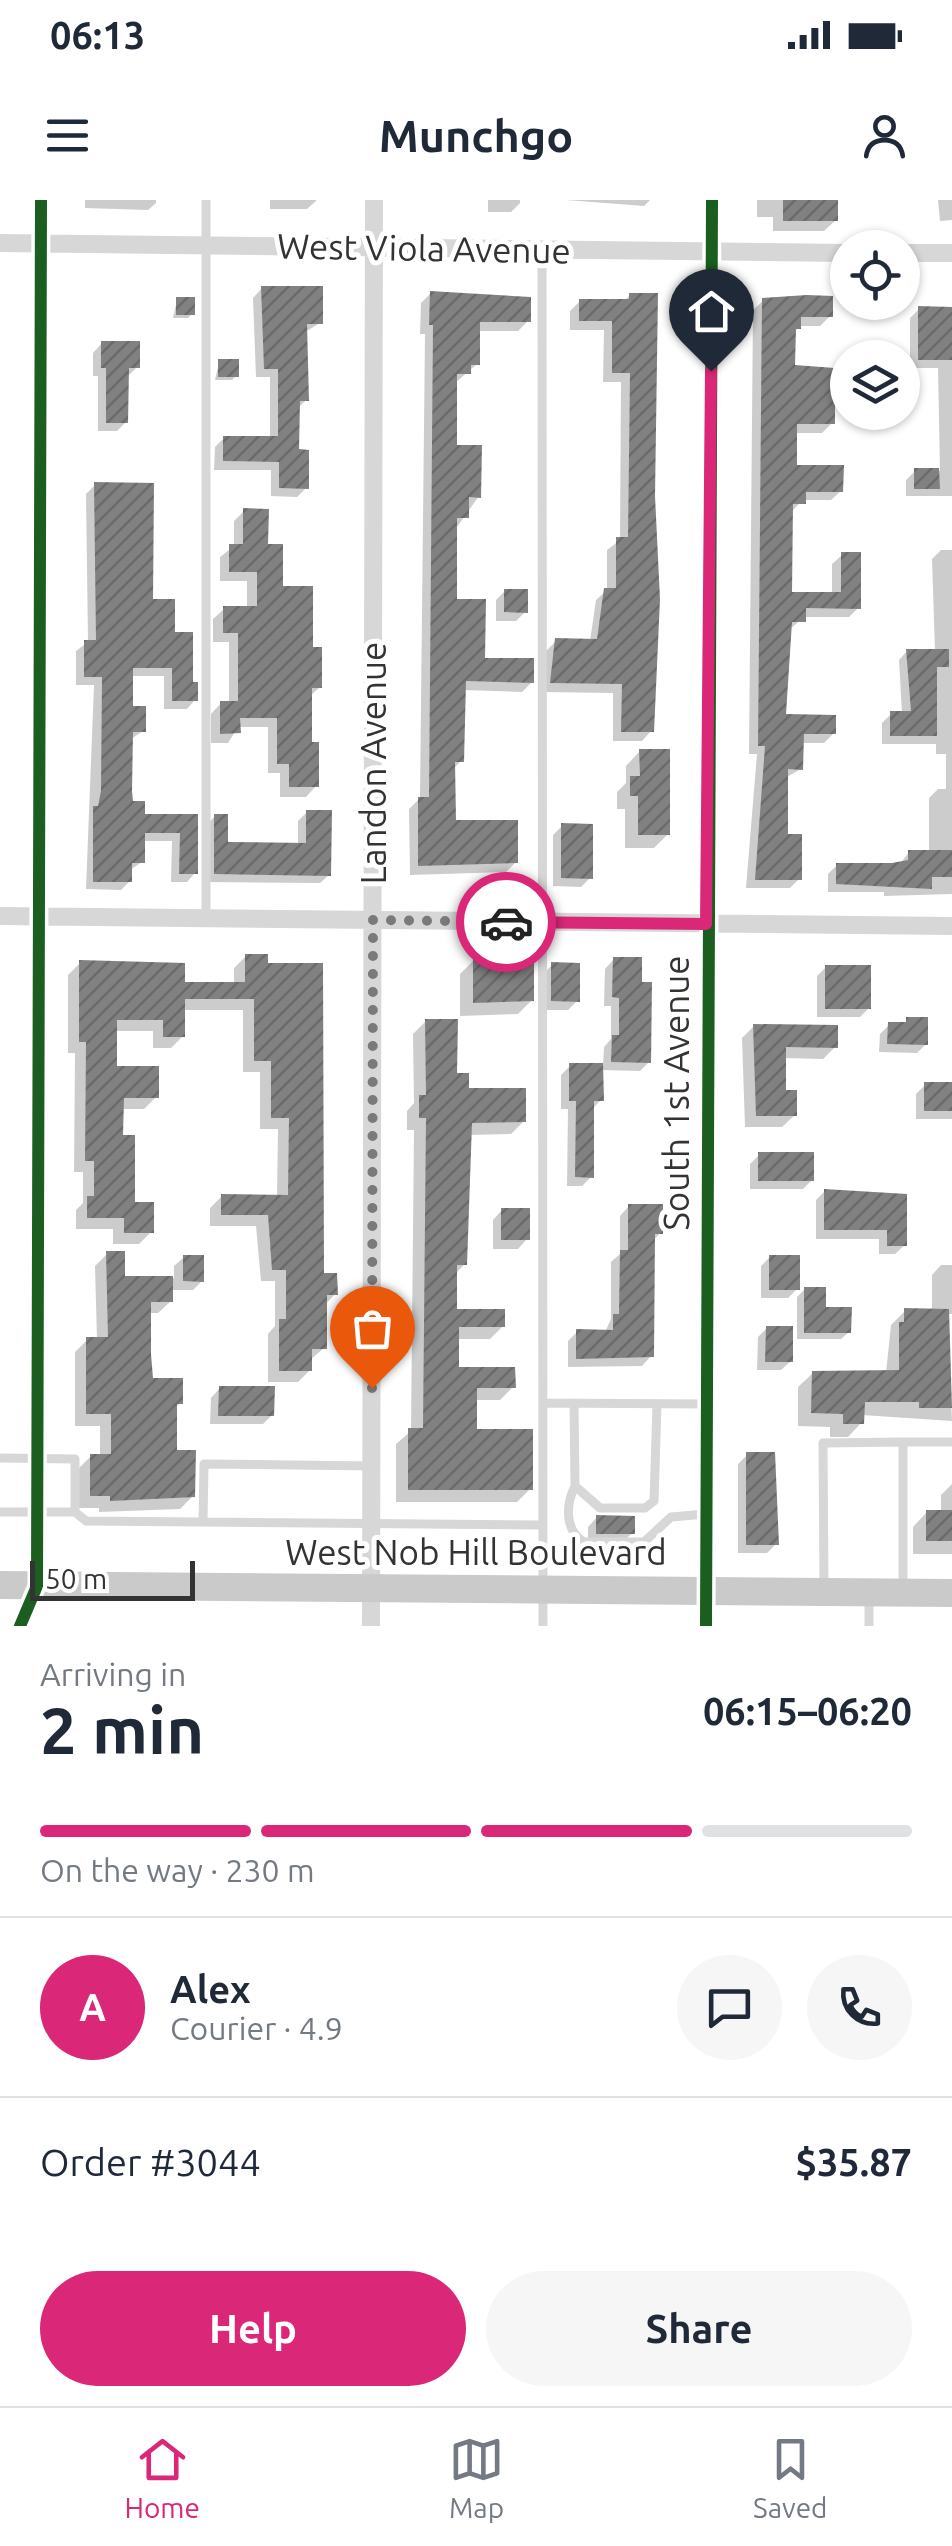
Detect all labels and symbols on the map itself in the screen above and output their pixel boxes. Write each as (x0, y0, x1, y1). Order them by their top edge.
street label: West Viola Avenue (277, 225, 571, 271)
pin (669, 269, 754, 372)
street label: Landon Avenue (353, 642, 393, 884)
courier (456, 872, 556, 972)
street label: South 1st Avenue (656, 955, 696, 1231)
pin (330, 1286, 415, 1389)
street label: West Nob Hill Boulevard (285, 1532, 667, 1572)
scale bar (30, 1556, 195, 1600)

